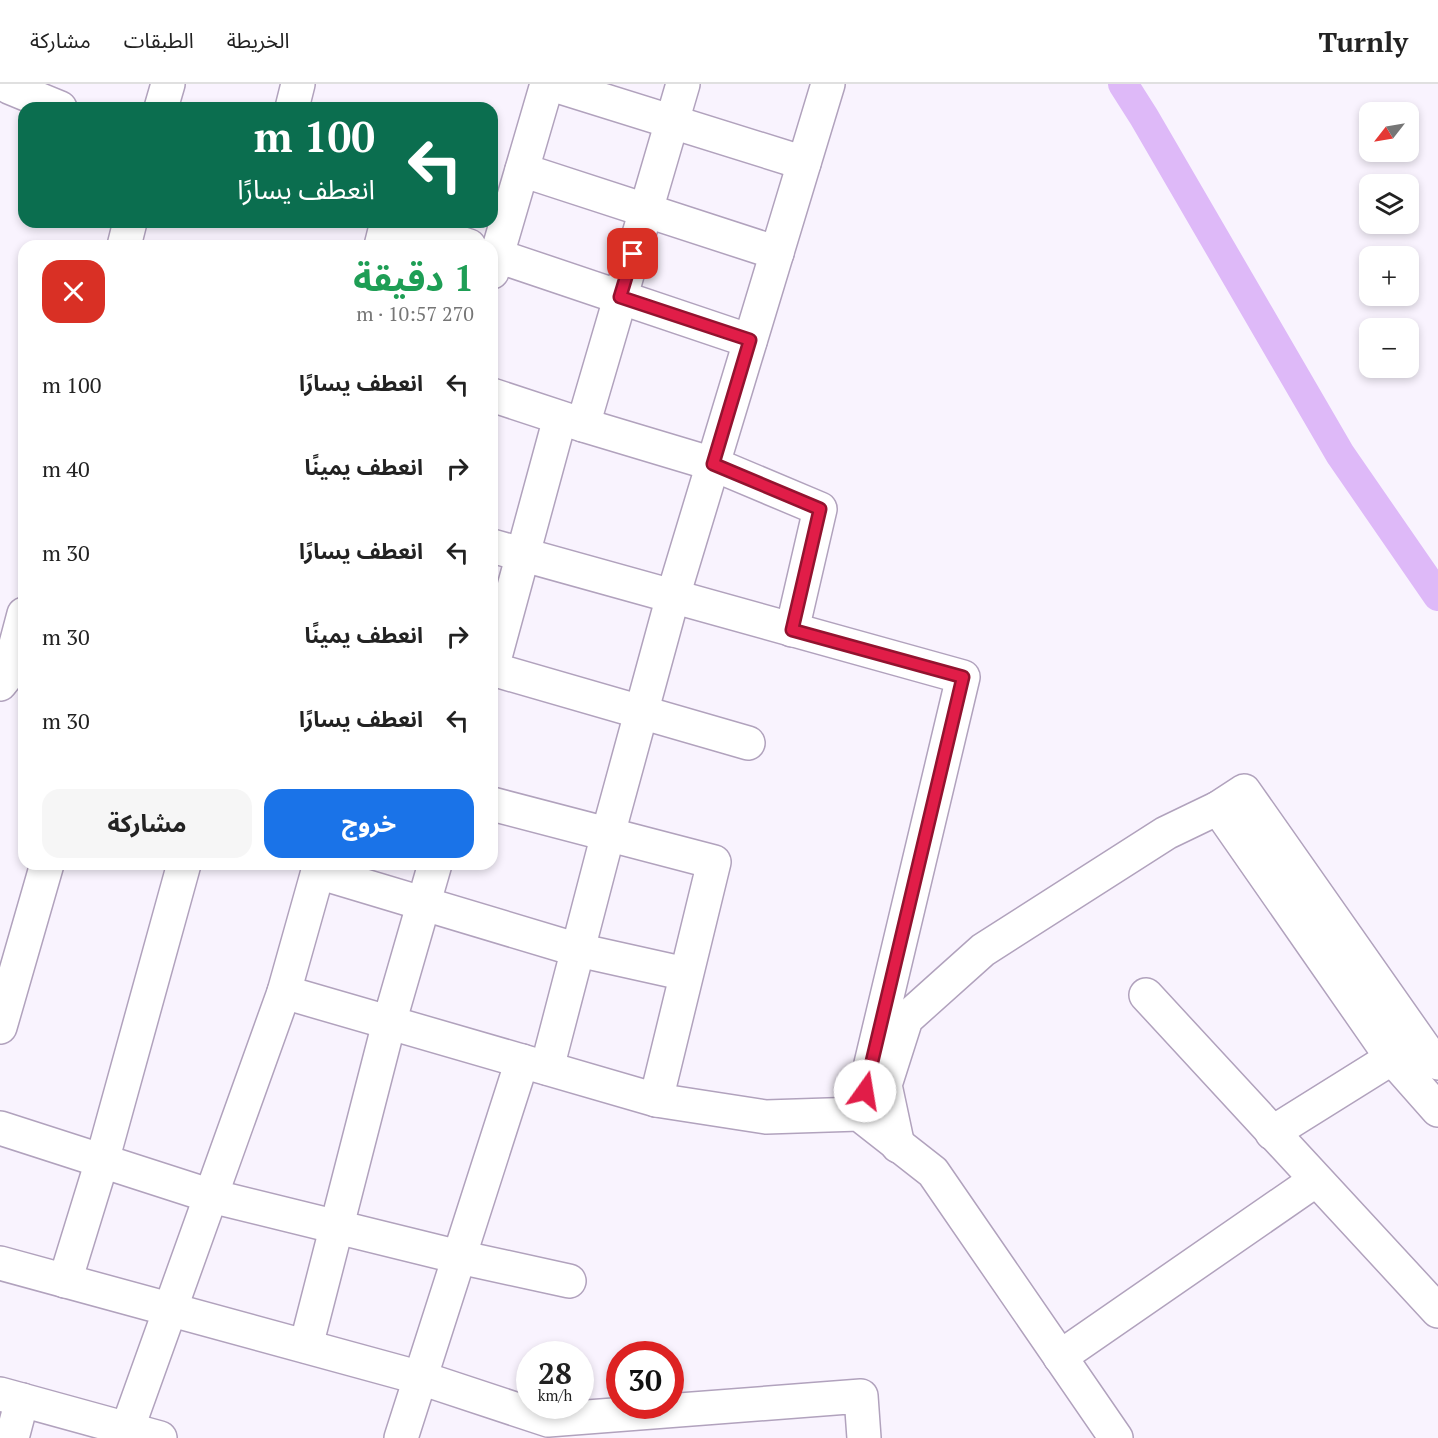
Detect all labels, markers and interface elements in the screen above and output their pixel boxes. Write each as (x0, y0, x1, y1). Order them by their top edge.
text: Turnly (1319, 23, 1408, 60)
text: مشاركة (30, 26, 91, 54)
text: الطبقات (124, 26, 194, 54)
text: الخريطة (227, 26, 290, 54)
north arrow (1359, 102, 1419, 162)
map controls (1359, 102, 1419, 378)
text: 100 m (254, 108, 375, 164)
icon: left (396, 126, 474, 204)
text: انعطف يسارًا (237, 171, 375, 207)
button: layers (1359, 174, 1419, 234)
pin (607, 228, 658, 279)
icon: arrive (616, 237, 649, 270)
button: + (1359, 246, 1419, 306)
text: 1 دقيقة (353, 254, 474, 301)
button: close (42, 260, 105, 323)
text: 270 m · 10:57 (356, 300, 474, 327)
button: − (1359, 318, 1419, 378)
text: انعطف يسارًا (299, 368, 423, 397)
icon: left (441, 368, 474, 401)
text: 100 m (42, 370, 102, 399)
text: انعطف يمينًا (305, 452, 423, 481)
icon: right (441, 452, 474, 485)
text: 40 m (42, 454, 90, 483)
text: انعطف يسارًا (299, 536, 423, 565)
icon: left (441, 536, 474, 569)
text: 30 m (42, 538, 90, 567)
text: انعطف يمينًا (305, 620, 423, 649)
icon: right (441, 620, 474, 653)
text: 30 m (42, 622, 90, 651)
text: انعطف يسارًا (299, 704, 423, 733)
icon: left (441, 704, 474, 737)
text: 30 m (42, 706, 90, 735)
button: مشاركة (42, 789, 252, 858)
button: خروج (264, 789, 474, 858)
position arrow (833, 1059, 897, 1123)
speed limit sign: 30 (606, 1341, 684, 1419)
text: 28 (538, 1353, 572, 1393)
text: km/h (538, 1385, 572, 1405)

